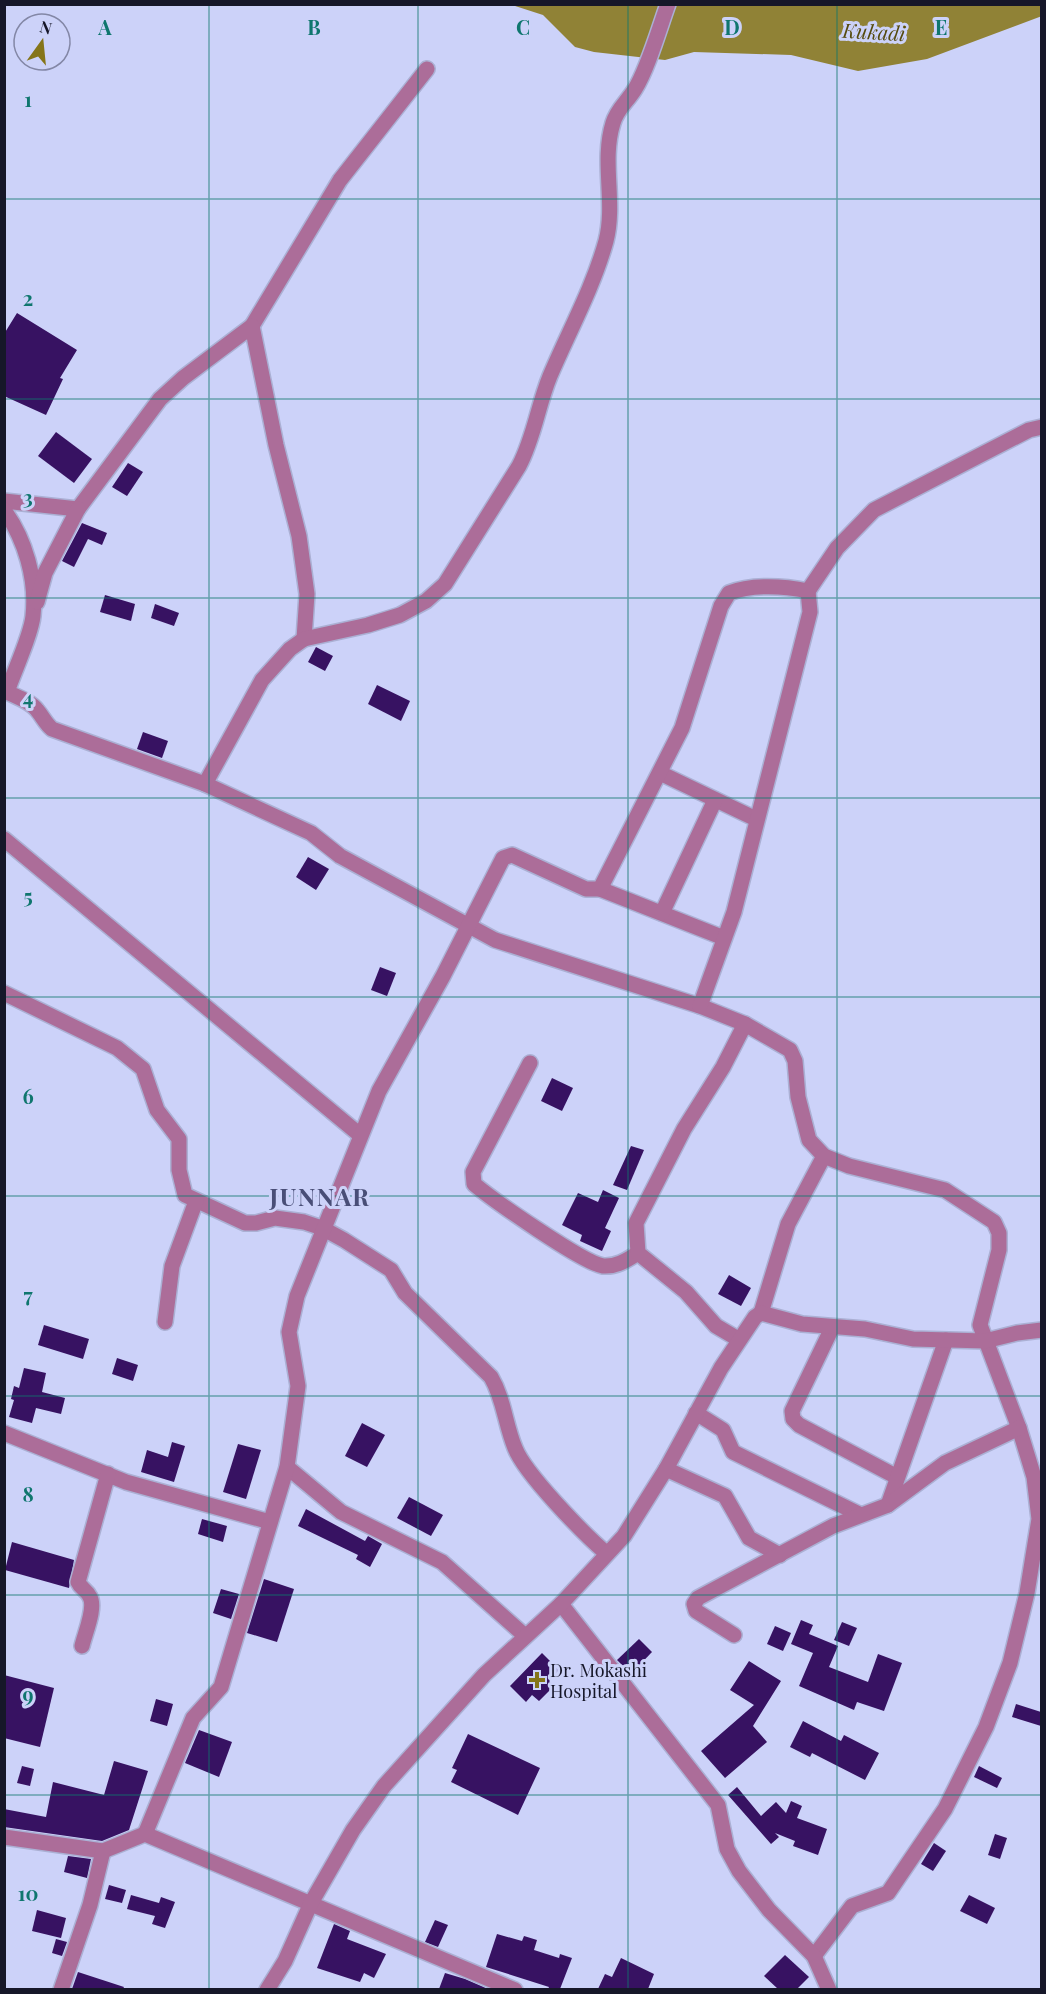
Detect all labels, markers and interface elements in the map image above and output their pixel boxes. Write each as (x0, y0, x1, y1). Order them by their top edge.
north arrow (12, 12, 72, 72)
text: A (97, 13, 112, 40)
text: B (307, 13, 321, 40)
text: C (516, 13, 530, 40)
text: D (724, 13, 740, 40)
text: E (935, 13, 947, 40)
text: N (38, 15, 55, 39)
water label: Kukadi (841, 16, 907, 46)
text: 1 (24, 85, 32, 112)
text: 2 (23, 284, 33, 311)
text: 3 (23, 483, 33, 510)
text: 4 (23, 683, 33, 710)
text: 5 (23, 882, 33, 909)
text: 6 (22, 1082, 34, 1109)
district label: JUNNAR (269, 1180, 370, 1212)
text: 7 (23, 1281, 33, 1308)
text: 8 (22, 1480, 34, 1507)
place label: Dr. Mokashi Hospital (550, 1658, 647, 1703)
marker: Dr. Mokashi Hospital (528, 1671, 546, 1689)
text: 9 (22, 1680, 34, 1707)
text: 10 (18, 1879, 38, 1906)

